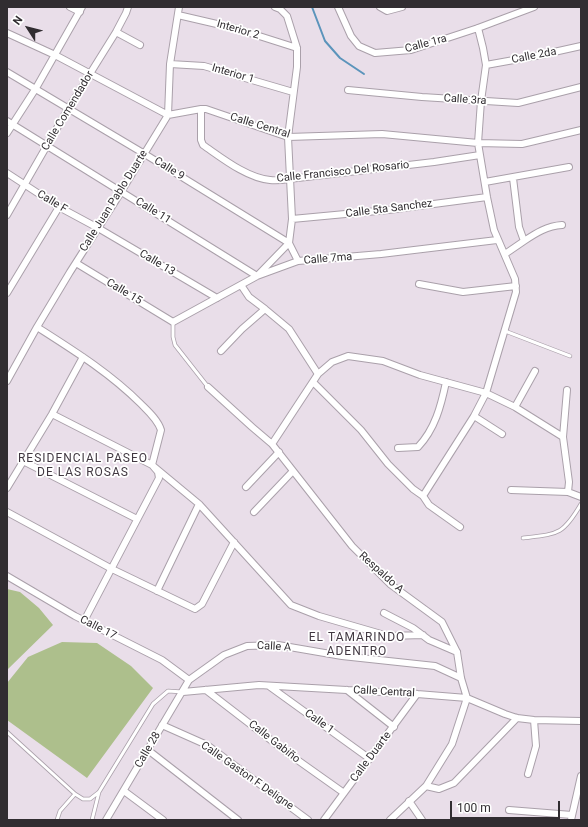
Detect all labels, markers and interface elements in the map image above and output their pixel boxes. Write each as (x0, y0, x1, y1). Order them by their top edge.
north arrow (8, 8, 48, 48)
text: N (10, 14, 25, 28)
street label: Interior 2 (215, 18, 261, 42)
street label: Calle 1ra (404, 32, 448, 56)
street label: Calle 2da (510, 45, 558, 67)
street label: Interior 1 (210, 62, 256, 86)
street label: Calle Comendador (39, 69, 97, 153)
street label: Calle 3ra (443, 92, 487, 108)
street label: Calle Central (228, 111, 292, 141)
street label: Calle Juan Pablo Duarte (77, 148, 151, 254)
street label: Calle 9 (151, 155, 187, 183)
street label: Calle Francisco Del Rosario (276, 158, 410, 186)
street label: Calle F (34, 188, 70, 216)
street label: Calle 11 (133, 195, 173, 227)
street label: Calle 5ta Sanchez (345, 197, 433, 221)
street label: Calle 13 (137, 247, 177, 279)
street label: Calle 7ma (303, 250, 353, 268)
street label: Calle 15 (104, 276, 144, 308)
district label: RESIDENCIAL PASEO DE LAS ROSAS (18, 452, 148, 480)
street label: Respaldo A (356, 550, 406, 596)
street label: Calle 17 (77, 613, 119, 643)
district label: EL TAMARINDO ADENTRO (309, 631, 405, 659)
street label: Calle A (257, 640, 291, 654)
street label: Calle Central (353, 684, 415, 700)
street label: Calle 1 (302, 707, 336, 737)
street label: Calle Gabiño (246, 718, 302, 766)
street label: Calle Duarte (348, 729, 394, 785)
street label: Calle 28 (132, 730, 164, 770)
street label: Calle Gaston F Deligne (198, 739, 296, 813)
scale bar (452, 793, 562, 819)
text: 100 m (457, 801, 491, 815)

